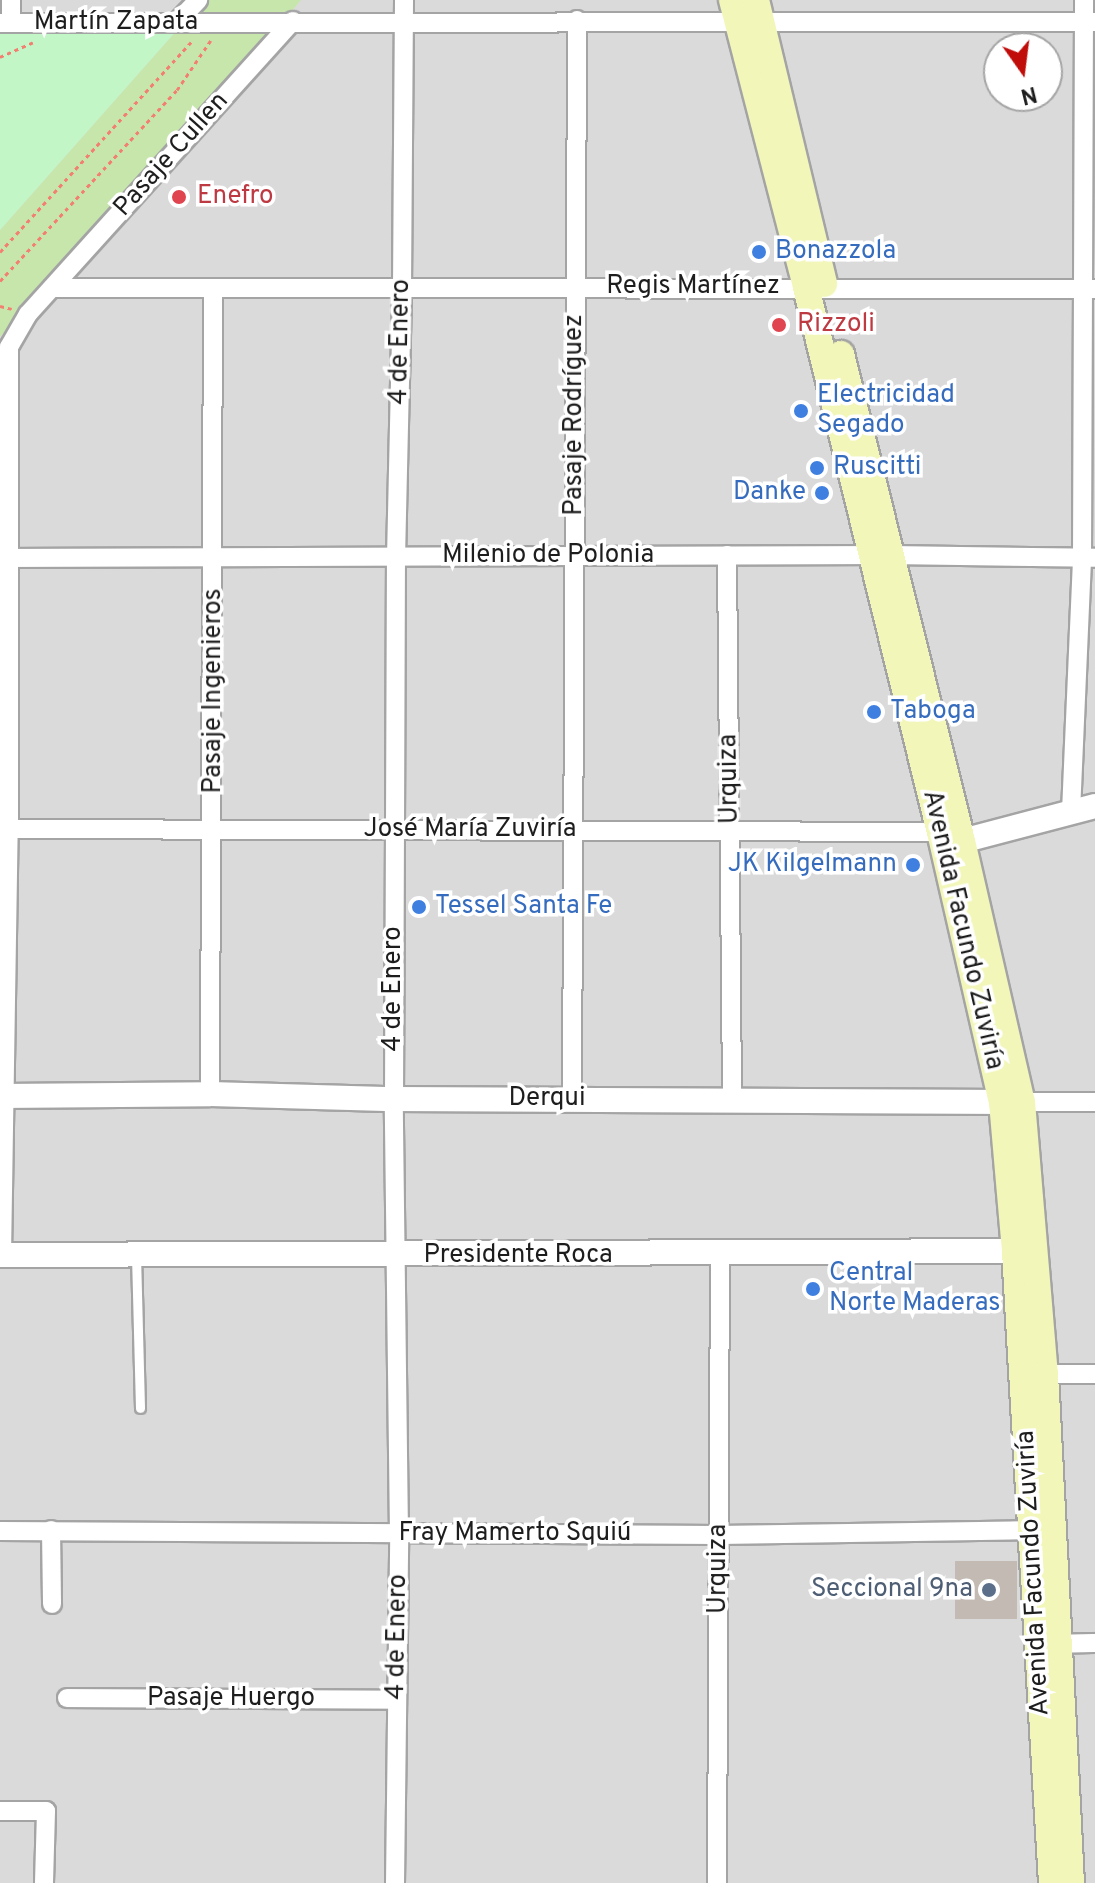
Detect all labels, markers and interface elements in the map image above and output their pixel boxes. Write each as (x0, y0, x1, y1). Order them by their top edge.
street label: Martín Zapata (34, 7, 198, 39)
north arrow (983, 32, 1063, 112)
text: N (1018, 79, 1039, 109)
street label: Pasaje Cullen (108, 86, 236, 224)
place label: Enefro (197, 181, 274, 213)
marker: Enefro (168, 186, 190, 208)
place label: Bonazzola (775, 236, 896, 268)
marker: Bonazzola (750, 243, 768, 261)
street label: Regis Martínez (606, 271, 780, 303)
street label: 4 de Enero (384, 279, 418, 405)
place label: Rizzoli (797, 309, 875, 341)
street label: Pasaje Rodríguez (559, 314, 591, 516)
marker: Rizzoli (768, 314, 790, 336)
place label: Electricidad Segado (817, 380, 955, 442)
marker: Electricidad Segado (792, 402, 810, 420)
place label: Ruscitti (833, 452, 921, 484)
marker: Ruscitti (808, 459, 826, 477)
place label: Danke (733, 477, 806, 509)
marker: Danke (813, 484, 831, 502)
street label: Milenio de Polonia (442, 540, 654, 572)
street label: Pasaje Ingenieros (198, 588, 230, 794)
place label: Taboga (890, 696, 976, 728)
marker: Taboga (865, 703, 883, 721)
street label: Urquiza (714, 734, 746, 824)
street label: Avenida Facundo Zuviría (915, 787, 1009, 1073)
street label: José María Zuviría (363, 814, 577, 846)
place label: JK Kilgelmann (728, 849, 897, 881)
marker: JK Kilgelmann (904, 856, 922, 874)
place label: Tessel Santa Fe (435, 891, 612, 923)
marker: Tessel Santa Fe (410, 898, 428, 916)
street label: 4 de Enero (378, 926, 410, 1052)
street label: Derqui (508, 1083, 586, 1115)
street label: Presidente Roca (423, 1240, 613, 1272)
place label: Central Norte Maderas (829, 1258, 1001, 1320)
marker: Central Norte Maderas (804, 1280, 822, 1298)
street label: Avenida Facundo Zuviría (1011, 1429, 1057, 1717)
street label: Fray Mamerto Squiú (399, 1518, 631, 1550)
street label: Urquiza (703, 1524, 735, 1614)
street label: 4 de Enero (381, 1574, 415, 1700)
place label: Seccional 9na (811, 1574, 973, 1606)
marker: Seccional 9na (980, 1581, 998, 1599)
street label: Pasaje Huergo (147, 1683, 315, 1715)

